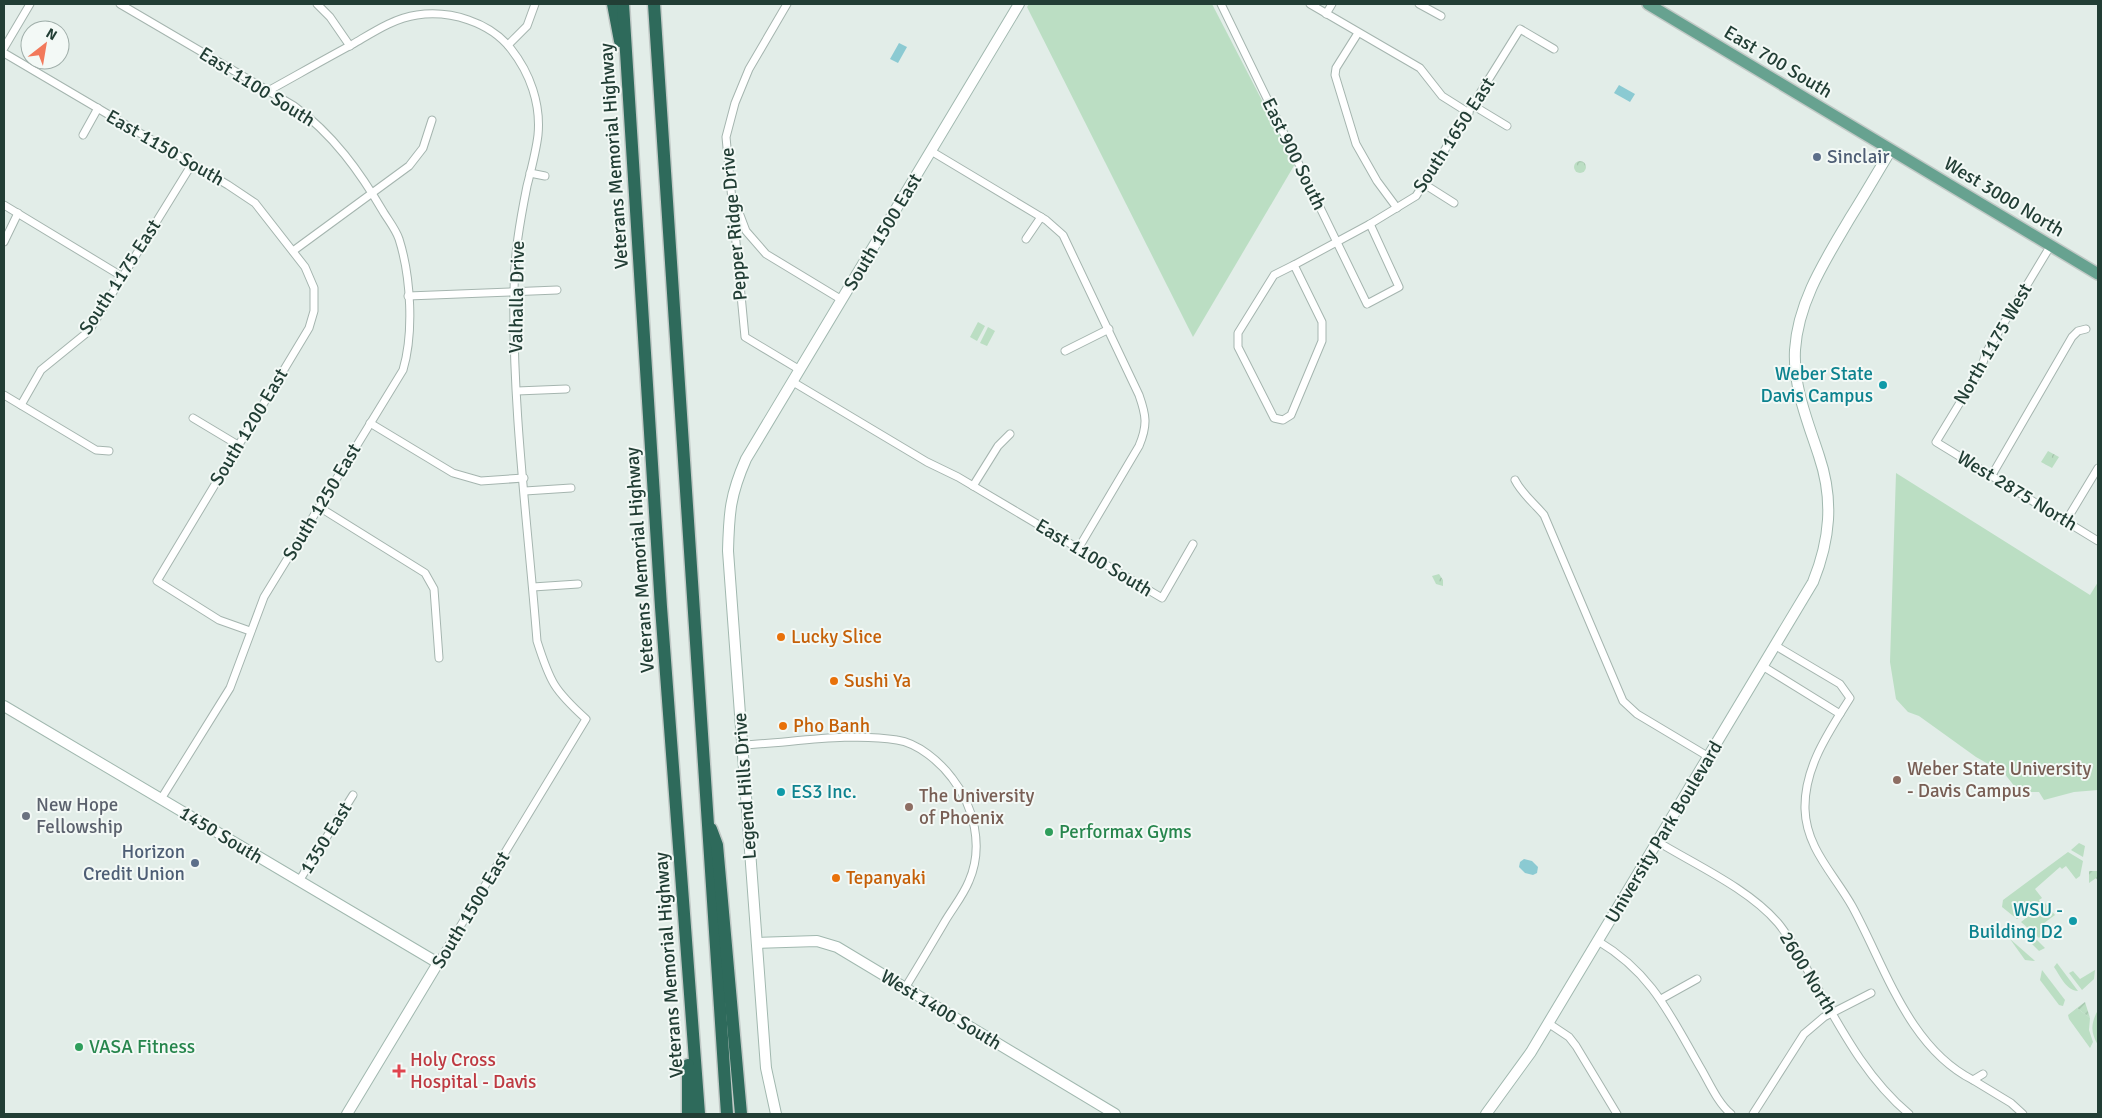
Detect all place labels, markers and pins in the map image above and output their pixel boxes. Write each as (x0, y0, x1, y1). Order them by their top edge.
place label: Sinclair (1827, 145, 1889, 169)
marker: Sinclair (1811, 151, 1823, 163)
place label: Weber State Davis Campus (1761, 362, 1873, 408)
marker: Weber State Davis Campus (1877, 379, 1889, 391)
place label: Lucky Slice (791, 625, 882, 649)
marker: Lucky Slice (775, 631, 787, 643)
place label: Sushi Ya (844, 669, 911, 693)
marker: Sushi Ya (828, 675, 840, 687)
place label: Pho Banh (793, 714, 870, 738)
marker: Pho Banh (777, 720, 789, 732)
place label: Weber State University - Davis Campus (1907, 757, 2091, 803)
marker: Weber State University - Davis Campus (1891, 774, 1903, 786)
place label: ES3 Inc. (791, 780, 857, 804)
place label: The University of Phoenix (919, 784, 1034, 830)
marker: ES3 Inc. (775, 786, 787, 798)
place label: New Hope Fellowship (36, 793, 123, 839)
marker: The University of Phoenix (903, 801, 915, 813)
marker: New Hope Fellowship (20, 810, 32, 822)
place label: Performax Gyms (1059, 820, 1192, 844)
marker: Performax Gyms (1043, 826, 1055, 838)
place label: Horizon Credit Union (83, 840, 185, 886)
marker: Horizon Credit Union (189, 857, 201, 869)
place label: Tepanyaki (846, 866, 926, 890)
marker: Tepanyaki (830, 872, 842, 884)
place label: WSU - Building D2 (1968, 898, 2063, 944)
marker: WSU - Building D2 (2067, 915, 2079, 927)
place label: VASA Fitness (89, 1035, 195, 1059)
marker: VASA Fitness (73, 1041, 85, 1053)
place label: Holy Cross Hospital - Davis (410, 1048, 536, 1094)
marker: Holy Cross Hospital - Davis (392, 1064, 406, 1078)

